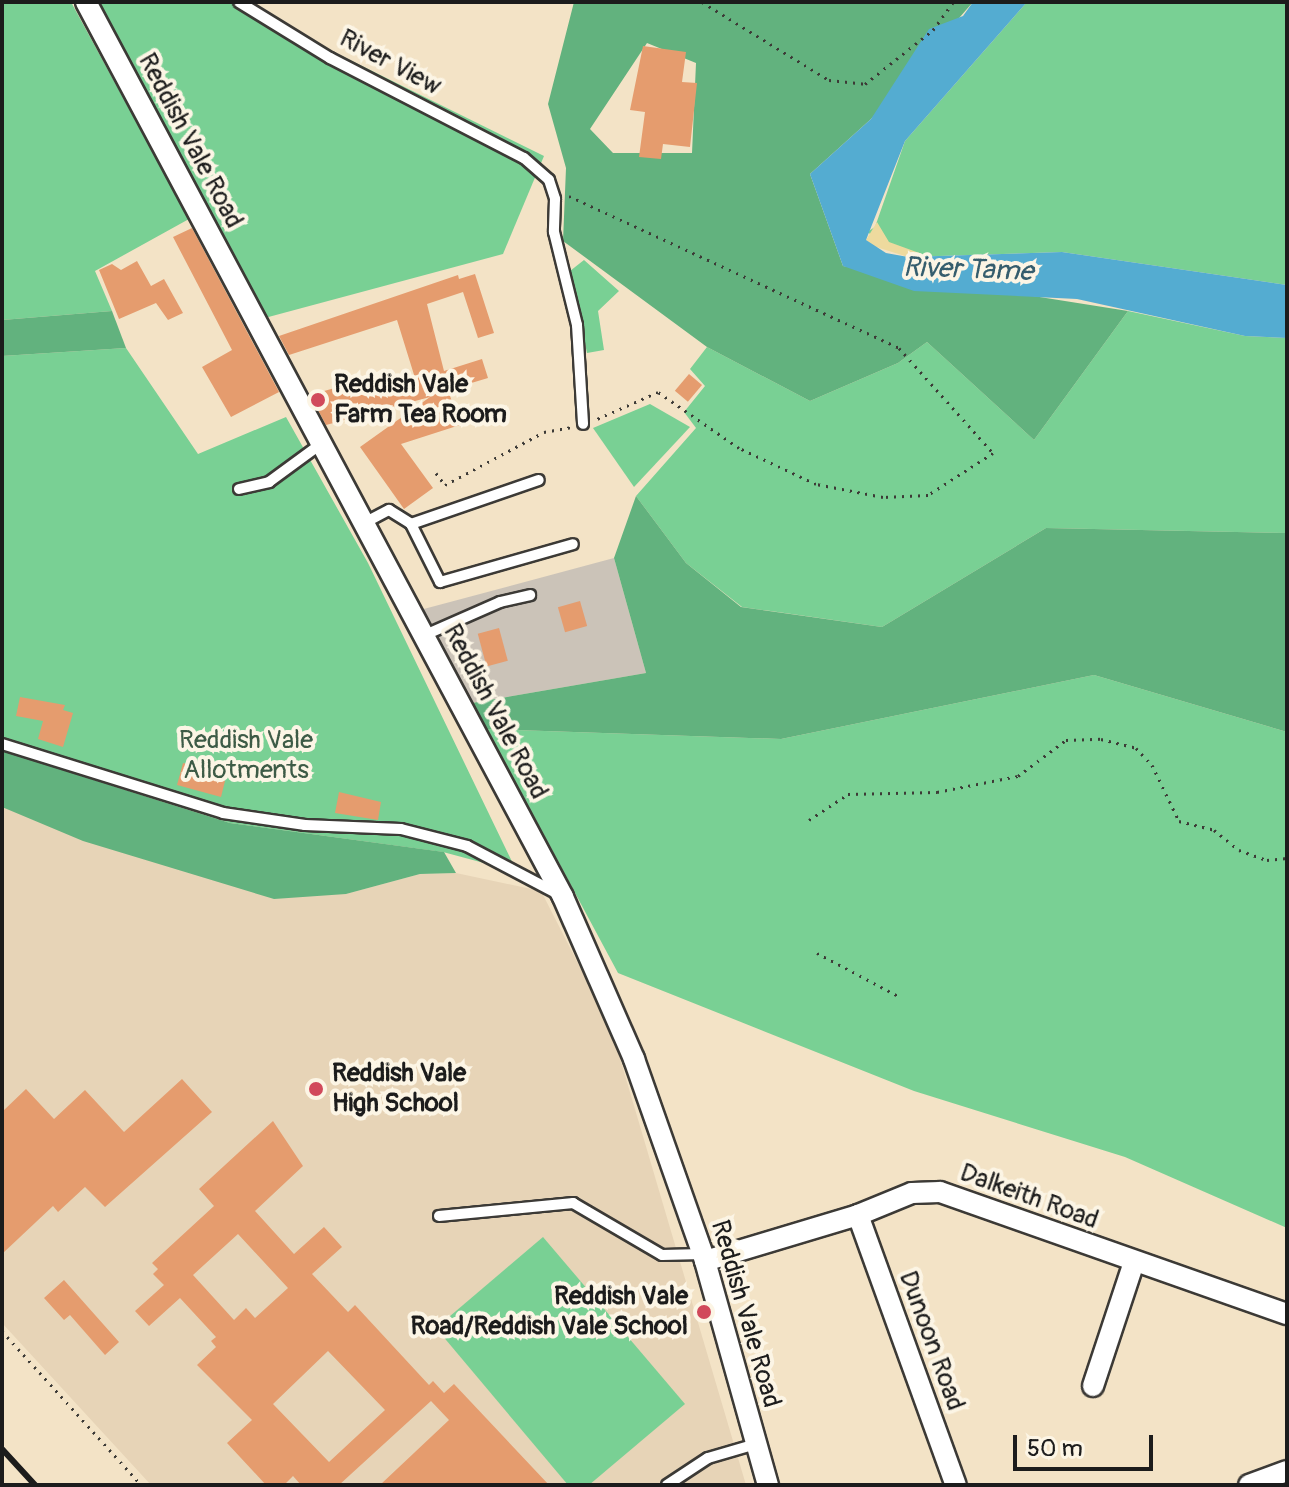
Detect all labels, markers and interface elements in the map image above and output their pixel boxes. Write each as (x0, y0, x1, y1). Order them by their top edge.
street label: River View (334, 23, 446, 103)
street label: Reddish Vale Road (131, 48, 249, 234)
water label: River Tame (902, 251, 1034, 289)
place label: Reddish Vale Farm Tea Room (334, 369, 507, 430)
marker: Reddish Vale Farm Tea Room (309, 391, 327, 409)
street label: Reddish Vale Road (436, 619, 554, 805)
park label: Reddish Vale Allotments (179, 725, 313, 786)
place label: Reddish Vale High School (332, 1058, 466, 1120)
marker: Reddish Vale High School (307, 1080, 325, 1098)
street label: Dalkeith Road (956, 1158, 1102, 1236)
street label: Reddish Vale Road (703, 1217, 787, 1411)
street label: Dunoon Road (891, 1267, 971, 1415)
place label: Reddish Vale Road/Reddish Vale School (410, 1281, 688, 1342)
marker: Reddish Vale Road/Reddish Vale School (695, 1303, 713, 1321)
scale bar (1017, 1419, 1157, 1469)
text: 50 m (1027, 1434, 1083, 1463)

